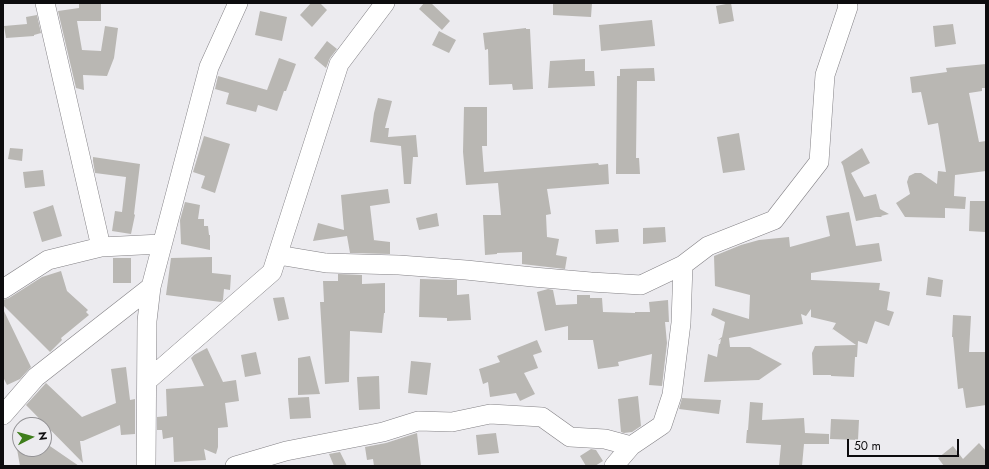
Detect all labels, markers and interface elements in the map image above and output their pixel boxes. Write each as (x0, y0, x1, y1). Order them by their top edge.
north arrow (12, 417, 52, 457)
text: N (35, 431, 51, 441)
scale bar (849, 431, 961, 457)
text: 50 m (854, 437, 881, 455)

